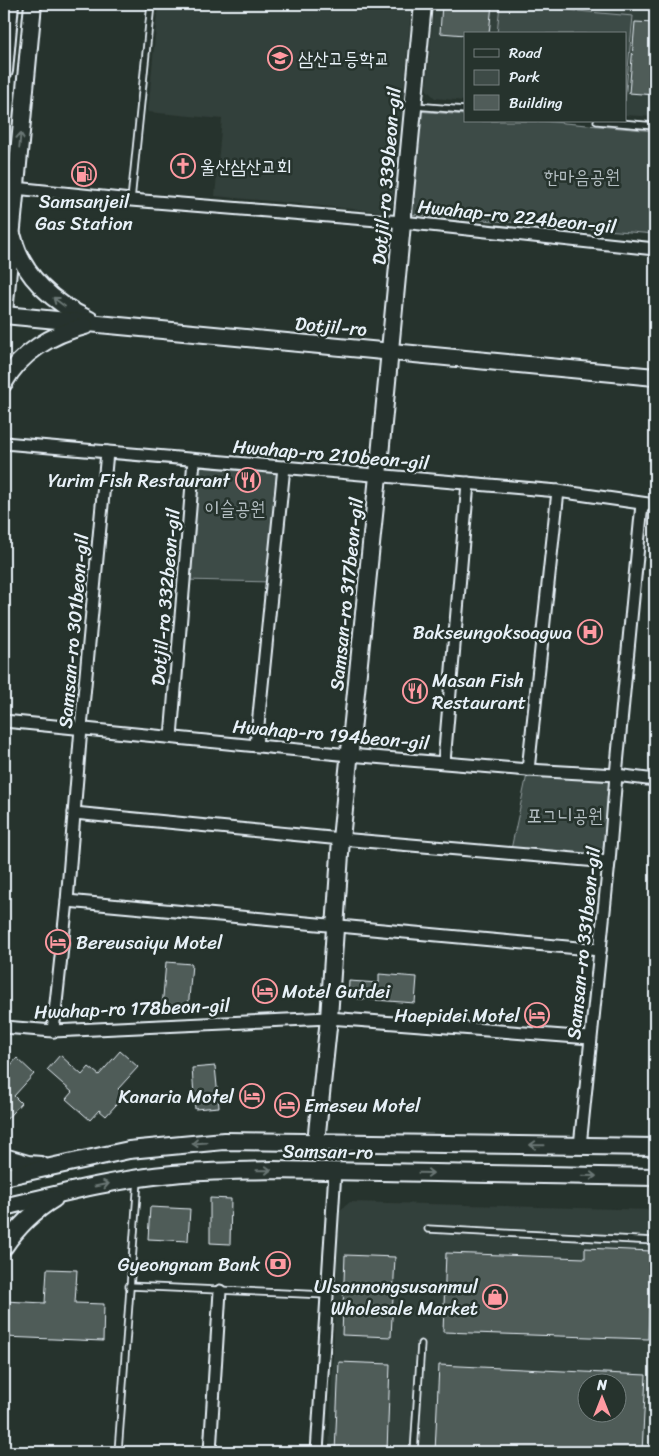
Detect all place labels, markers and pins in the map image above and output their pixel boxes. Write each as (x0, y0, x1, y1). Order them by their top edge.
place label: 삼산고등학교 (298, 42, 390, 75)
school or university icon: 삼산고등학교 (267, 45, 293, 71)
place label: 울산삼산교회 (200, 150, 292, 183)
church icon: 울산삼산교회 (170, 153, 196, 179)
fuel station icon: Samsanjeil Gas Station (71, 161, 97, 187)
place label: Samsanjeil Gas Station (35, 185, 133, 240)
place label: Yurim Fish Restaurant (48, 464, 231, 497)
restaurant icon: Yurim Fish Restaurant (235, 467, 261, 493)
place label: Bakseungoksoagwa (413, 616, 572, 649)
hospital icon: Bakseungoksoagwa (577, 619, 603, 645)
place label: Masan Fish Restaurant (432, 664, 526, 719)
restaurant icon: Masan Fish Restaurant (402, 678, 428, 704)
place label: Bereusaiyu Motel (76, 926, 223, 959)
hotel icon: Bereusaiyu Motel (45, 929, 71, 955)
place label: Motel Gutdei (282, 975, 391, 1008)
hotel icon: Motel Gutdei (252, 978, 278, 1004)
place label: Haepidei Motel (394, 999, 521, 1032)
hotel icon: Haepidei Motel (524, 1002, 550, 1028)
place label: Kanaria Motel (118, 1080, 235, 1113)
hotel icon: Kanaria Motel (239, 1083, 265, 1109)
place label: Emeseu Motel (304, 1089, 421, 1122)
hotel icon: Emeseu Motel (274, 1092, 300, 1118)
place label: Gyeongnam Bank (118, 1248, 261, 1281)
bank icon: Gyeongnam Bank (265, 1251, 291, 1277)
place label: Ulsannongsusanmul Wholesale Market (314, 1270, 479, 1325)
shop icon: Ulsannongsusanmul Wholesale Market (482, 1284, 508, 1310)

